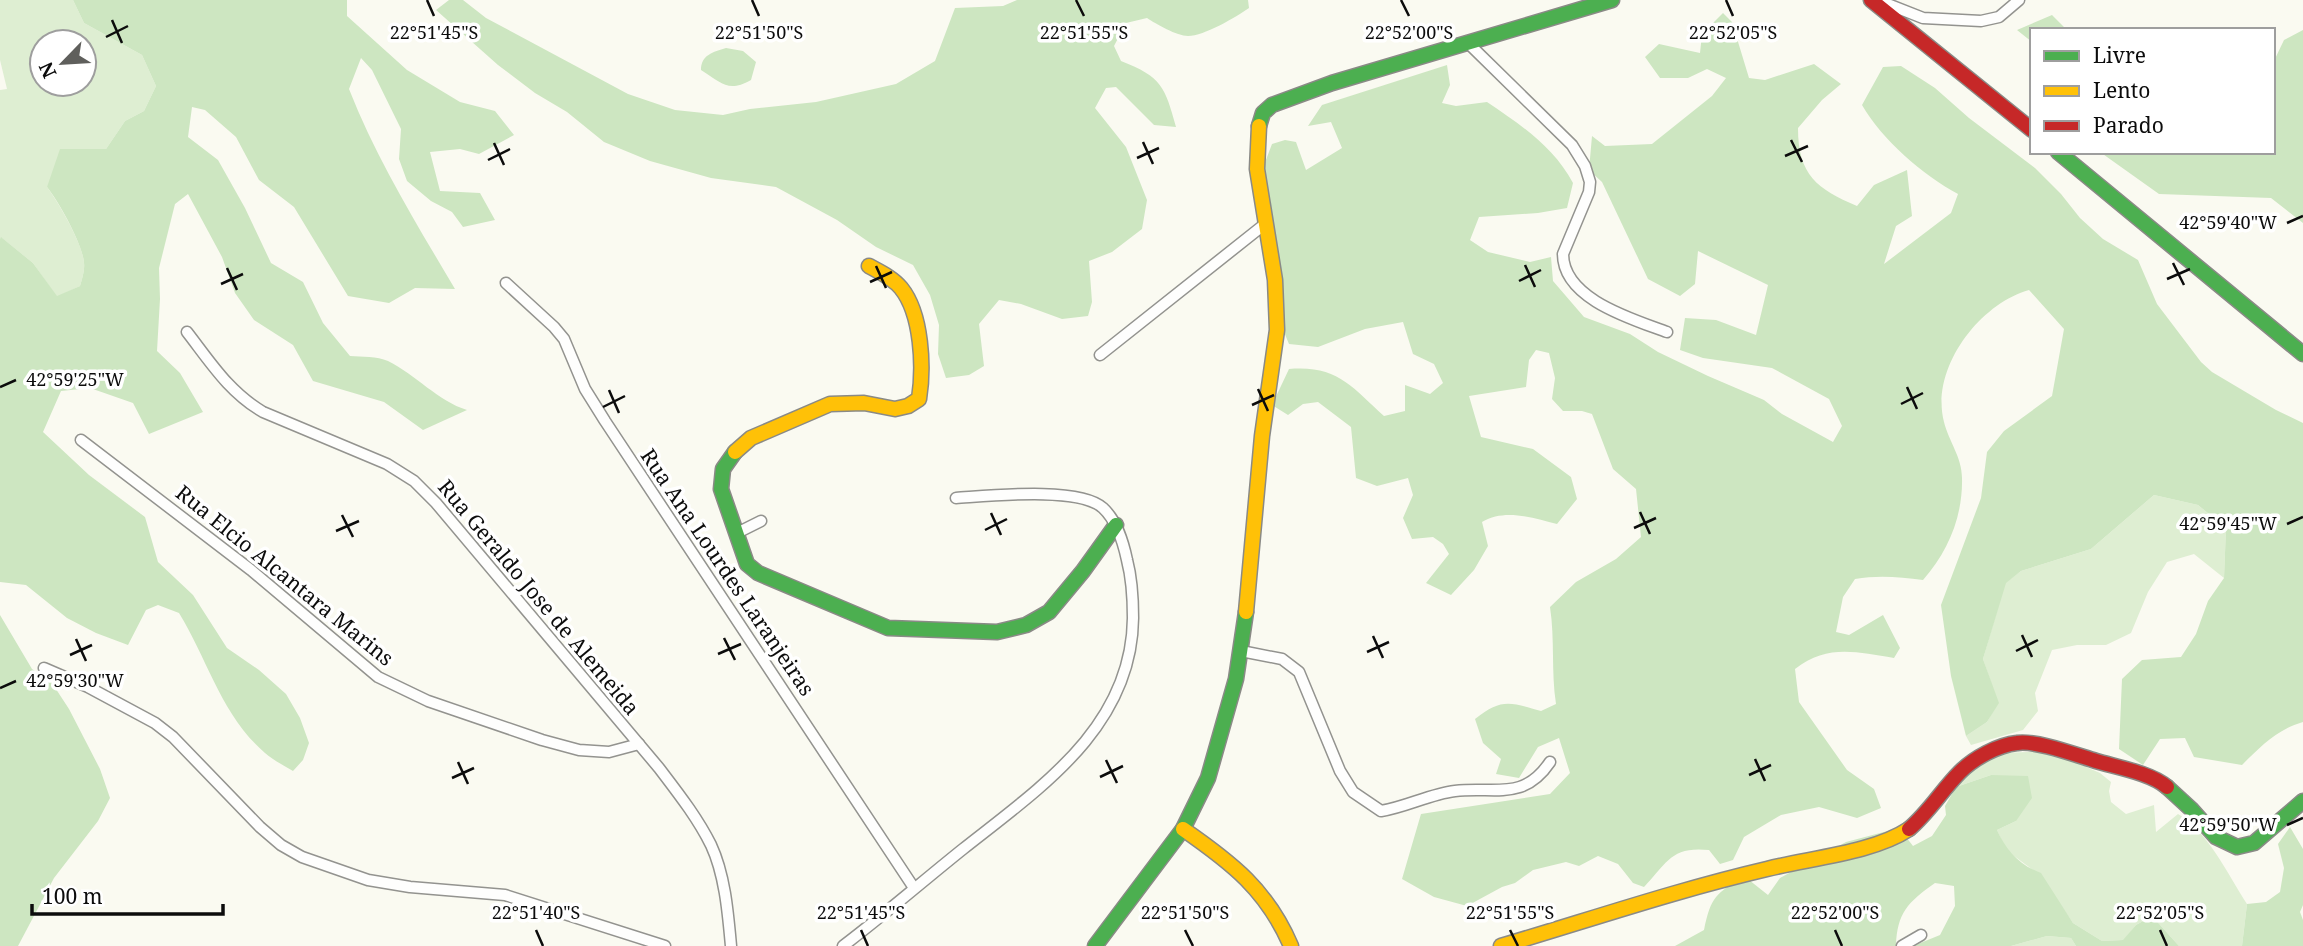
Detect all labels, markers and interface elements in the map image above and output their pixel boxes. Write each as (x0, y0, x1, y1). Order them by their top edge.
text: 22°51'45"S (390, 20, 478, 44)
text: 22°51'50"S (715, 20, 803, 44)
text: 22°51'55"S (1040, 20, 1128, 44)
text: 22°52'00"S (1365, 20, 1453, 44)
text: 22°52'05"S (1689, 20, 1777, 44)
north arrow (28, 28, 98, 98)
legend (2030, 28, 2275, 154)
text: Livre (2093, 41, 2146, 69)
text: N (33, 58, 63, 82)
text: Lento (2093, 76, 2150, 104)
text: Parado (2093, 111, 2164, 139)
text: 42°59'40"W (2179, 210, 2277, 234)
text: 42°59'25"W (26, 367, 124, 391)
street label: Rua Ana Lourdes Laranjeiras (635, 443, 821, 701)
street label: Rua Geraldo Jose de Alemeida (432, 473, 646, 721)
street label: Rua Elcio Alcantara Marins (170, 478, 400, 672)
text: 42°59'45"W (2179, 511, 2277, 535)
text: 42°59'30"W (26, 668, 124, 692)
text: 42°59'50"W (2179, 812, 2277, 836)
scale bar (32, 872, 222, 916)
text: 100 m (42, 882, 103, 910)
text: 22°51'40"S (492, 900, 580, 924)
text: 22°51'45"S (817, 900, 905, 924)
text: 22°51'50"S (1141, 900, 1229, 924)
text: 22°51'55"S (1466, 900, 1554, 924)
text: 22°52'00"S (1791, 900, 1879, 924)
text: 22°52'05"S (2116, 900, 2204, 924)

